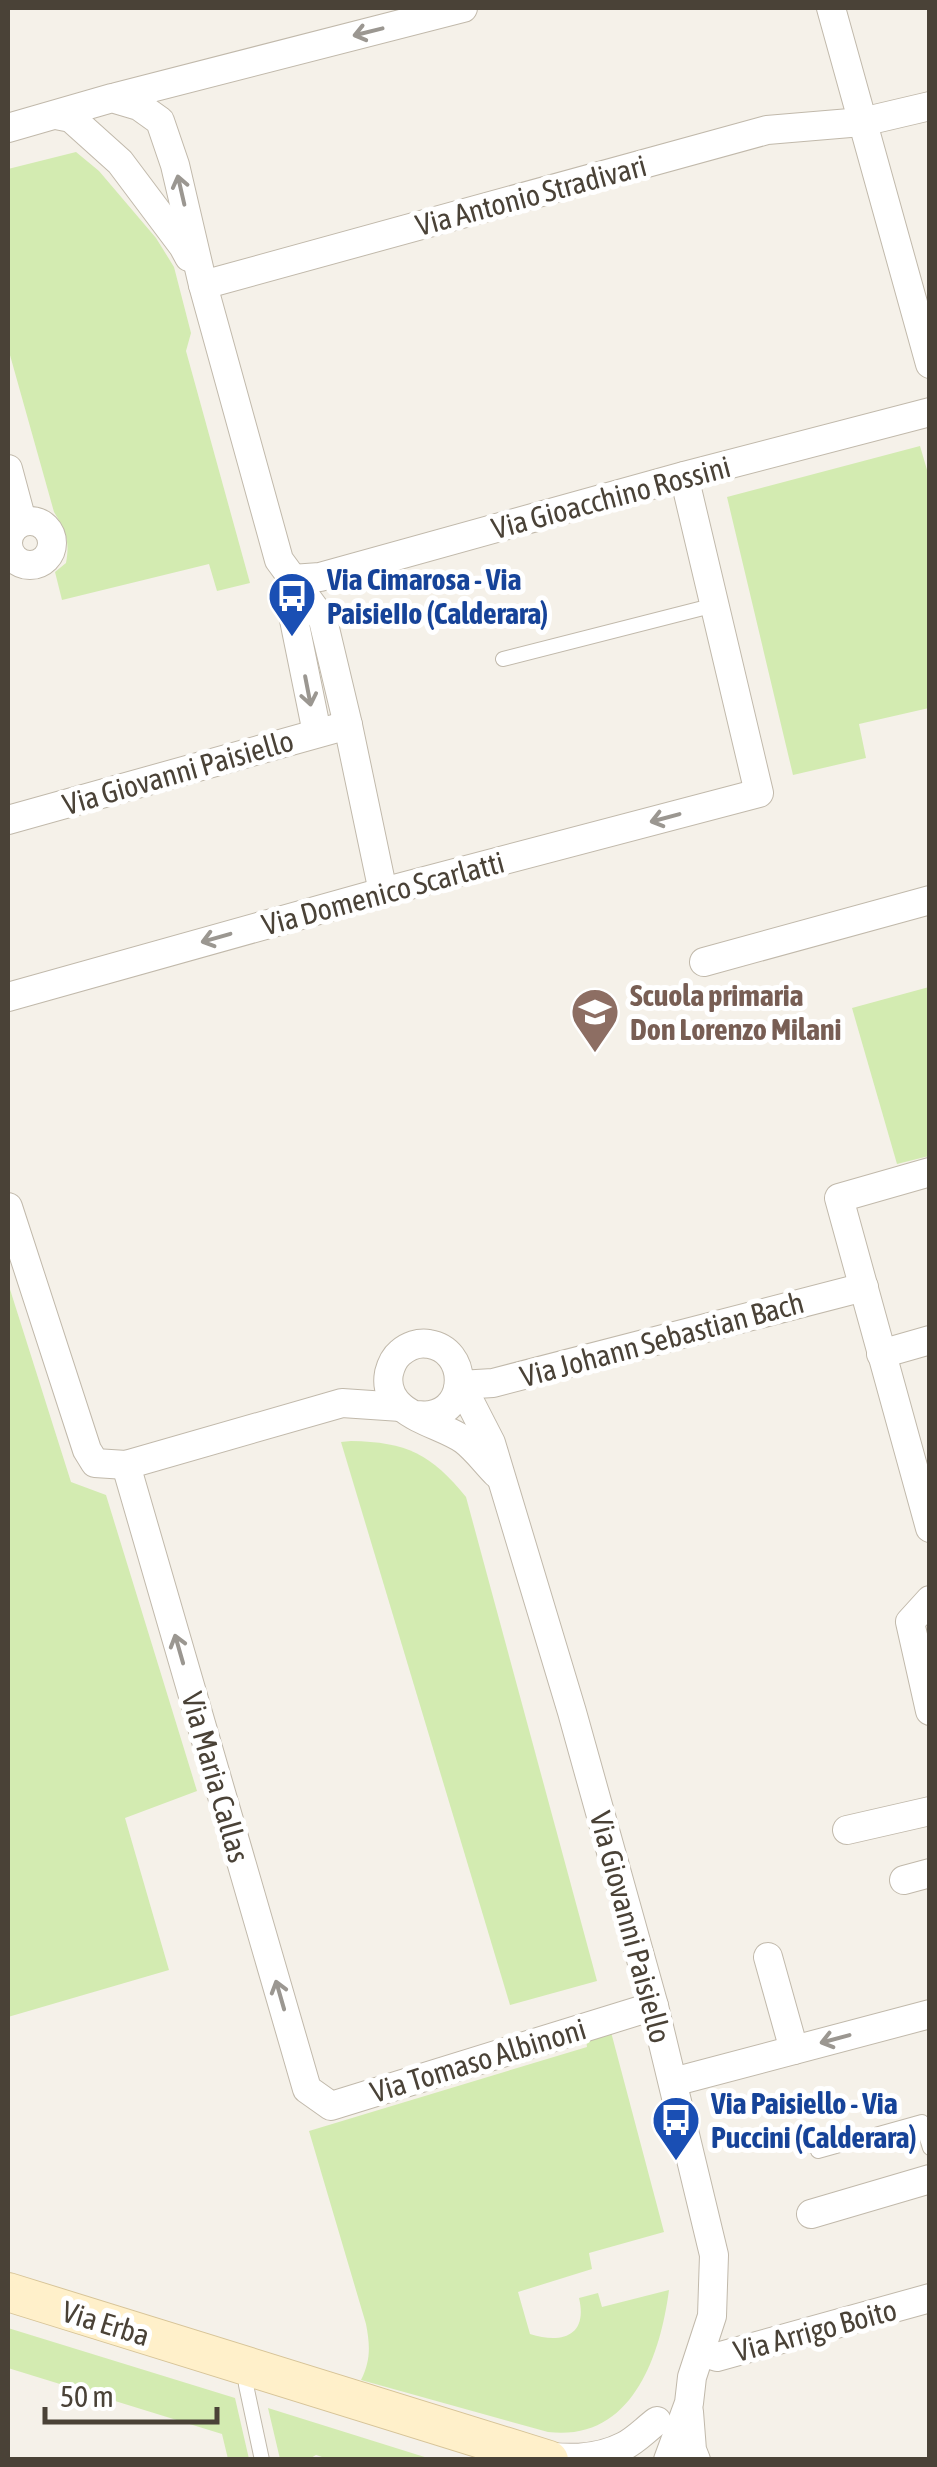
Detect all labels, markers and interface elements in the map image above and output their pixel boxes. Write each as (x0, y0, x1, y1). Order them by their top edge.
one-way arrow (353, 24, 385, 42)
street label: Via Antonio Stradivari (412, 148, 650, 242)
one-way arrow (171, 175, 189, 207)
street label: Via Gioacchino Rossini (488, 449, 734, 545)
place label: Via Cimarosa - Via PaisieIIo (Calderara) (326, 562, 548, 630)
bus stop icon: Via Cimarosa - Via PaisieIIo (Calderara) (266, 570, 318, 638)
one-way arrow (300, 674, 319, 706)
street label: Via Giovanni Paisiello (59, 723, 297, 821)
one-way arrow (650, 810, 682, 828)
street label: Via Domenico Scarlatti (258, 844, 508, 942)
one-way arrow (201, 930, 232, 949)
place label: Scuola primaria Don Lorenzo Milani (630, 978, 841, 1046)
school or university icon: Scuola primaria Don Lorenzo Milani (569, 986, 621, 1054)
street label: Via Johann Sebastian Bach (517, 1285, 807, 1393)
one-way arrow (169, 1634, 188, 1666)
street label: Via Maria Callas (175, 1688, 257, 1866)
street label: Via Giovanni Paisiello (584, 1808, 678, 2046)
one-way arrow (269, 1980, 288, 2011)
street label: Via Tomaso Albinoni (366, 2011, 590, 2109)
one-way arrow (820, 2030, 851, 2049)
place label: Via Paisiello - Via Puccini (Calderara) (710, 2086, 917, 2154)
bus stop icon: Via Paisiello - Via Puccini (Calderara) (650, 2094, 702, 2162)
street label: Via Arrigo Boito (730, 2292, 900, 2368)
street label: Via Erba (58, 2294, 154, 2352)
scale bar (45, 2362, 218, 2424)
text: 50 m (60, 2379, 114, 2413)

